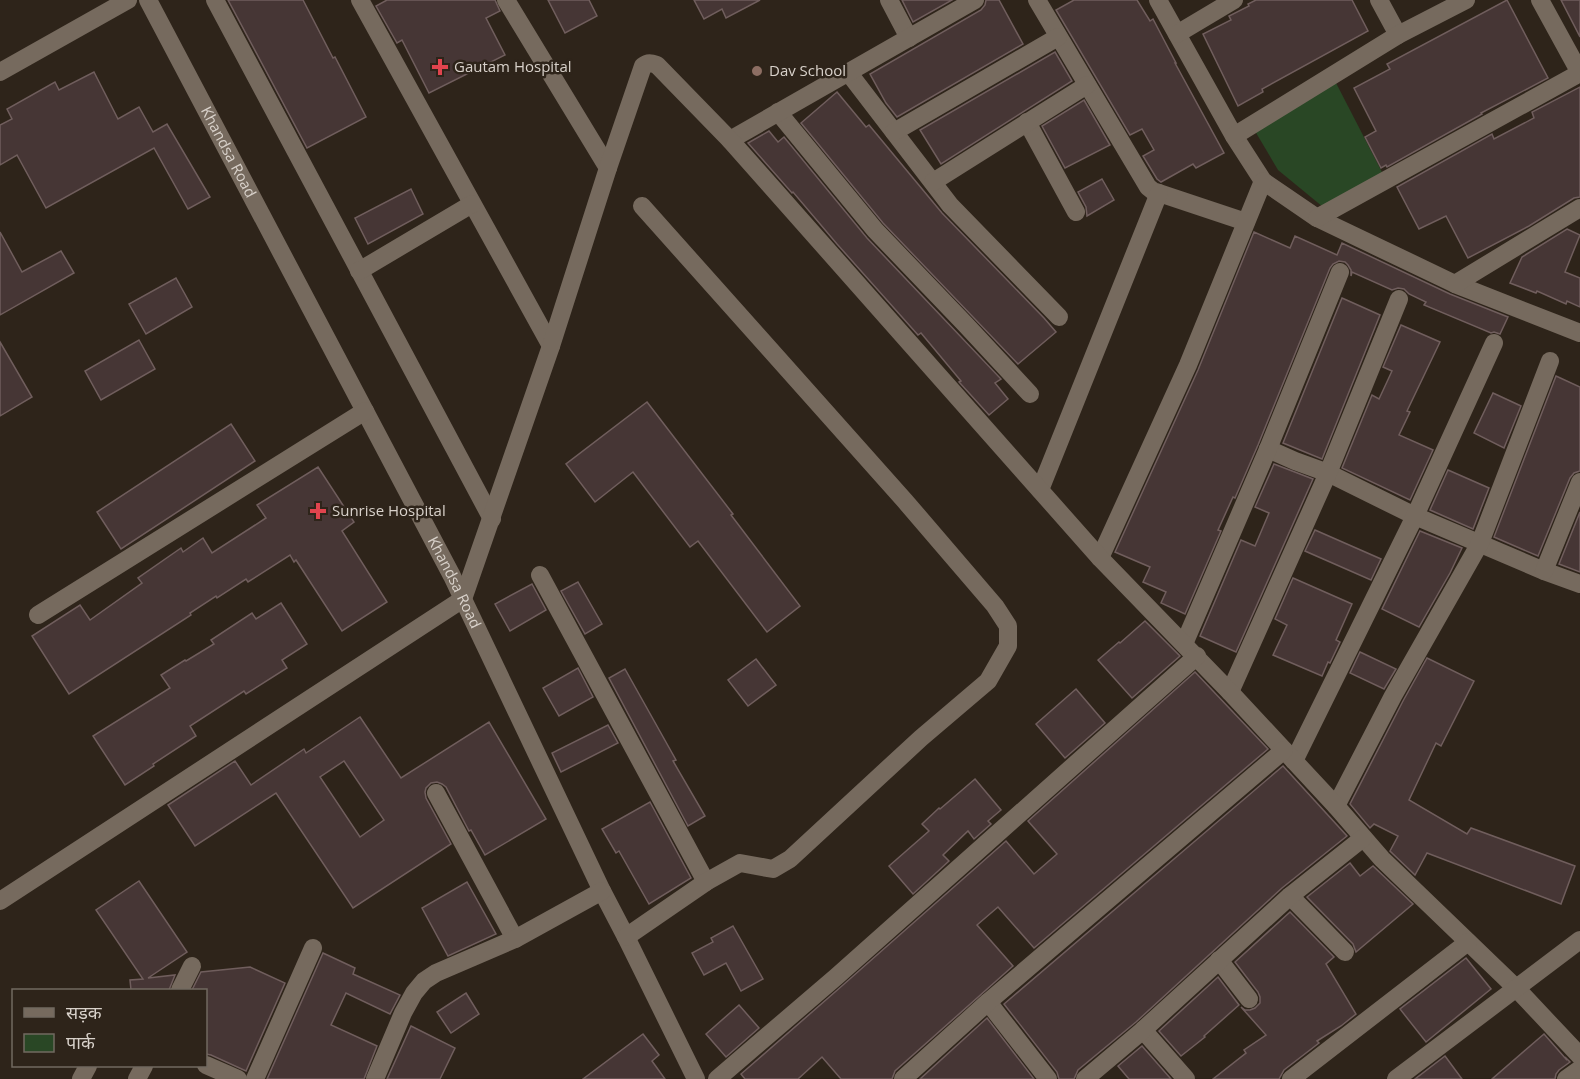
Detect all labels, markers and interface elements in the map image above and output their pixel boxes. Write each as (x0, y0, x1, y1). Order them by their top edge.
place label: Gautam Hospital (454, 56, 572, 76)
marker: Gautam Hospital (431, 58, 449, 76)
place label: Dav School (769, 60, 846, 80)
marker: Dav School (750, 64, 764, 78)
street label: Khandsa Road (197, 103, 261, 201)
place label: Sunrise Hospital (332, 500, 446, 520)
marker: Sunrise Hospital (309, 502, 327, 520)
street label: Khandsa Road (424, 532, 486, 631)
legend (12, 989, 207, 1067)
text: सड़क (66, 1000, 103, 1024)
text: पार्क (66, 1030, 96, 1054)

